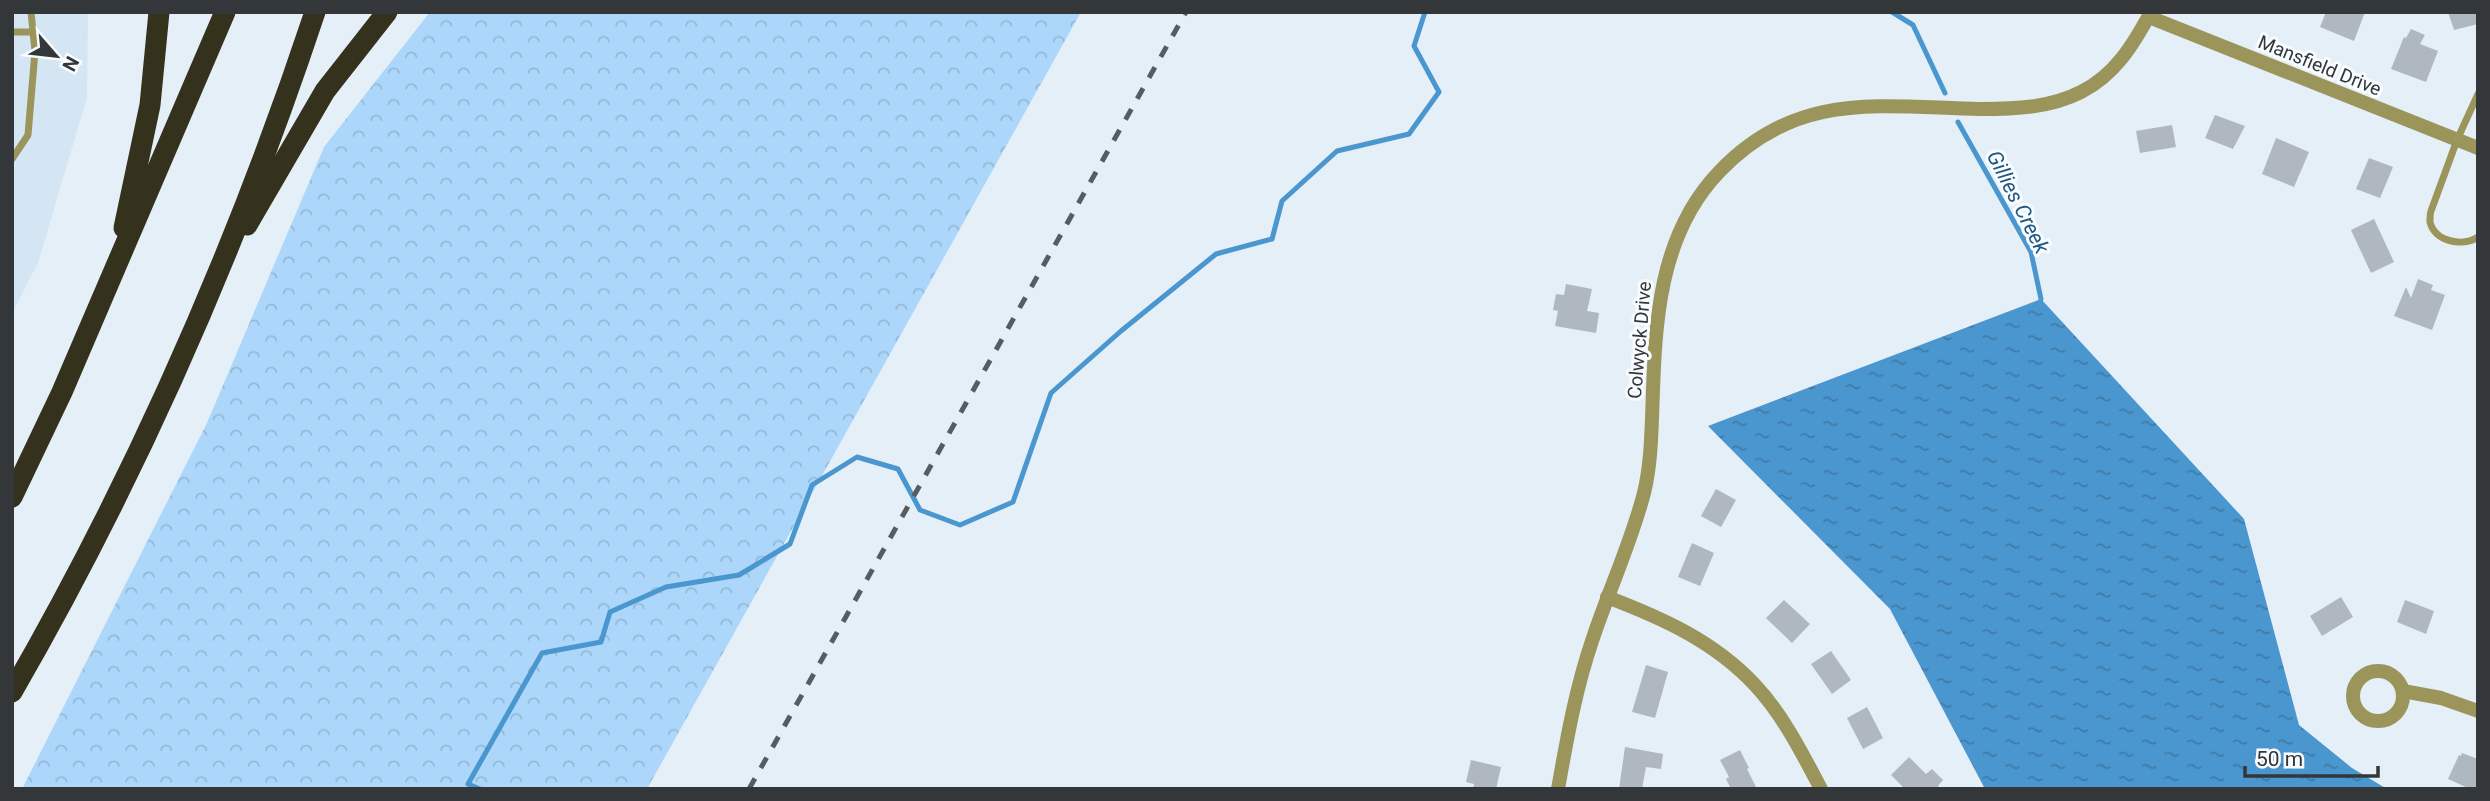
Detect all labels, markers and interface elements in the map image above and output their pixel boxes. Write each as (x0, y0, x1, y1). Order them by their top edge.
north arrow (21, 21, 91, 91)
street label: Mansfield Drive (2255, 30, 2385, 101)
text: N (57, 52, 84, 75)
water label: Gillies Creek (1982, 147, 2054, 258)
street label: Colwyck Drive (1623, 280, 1656, 400)
scale bar (2245, 734, 2378, 778)
text: 50 m (2256, 747, 2303, 771)

